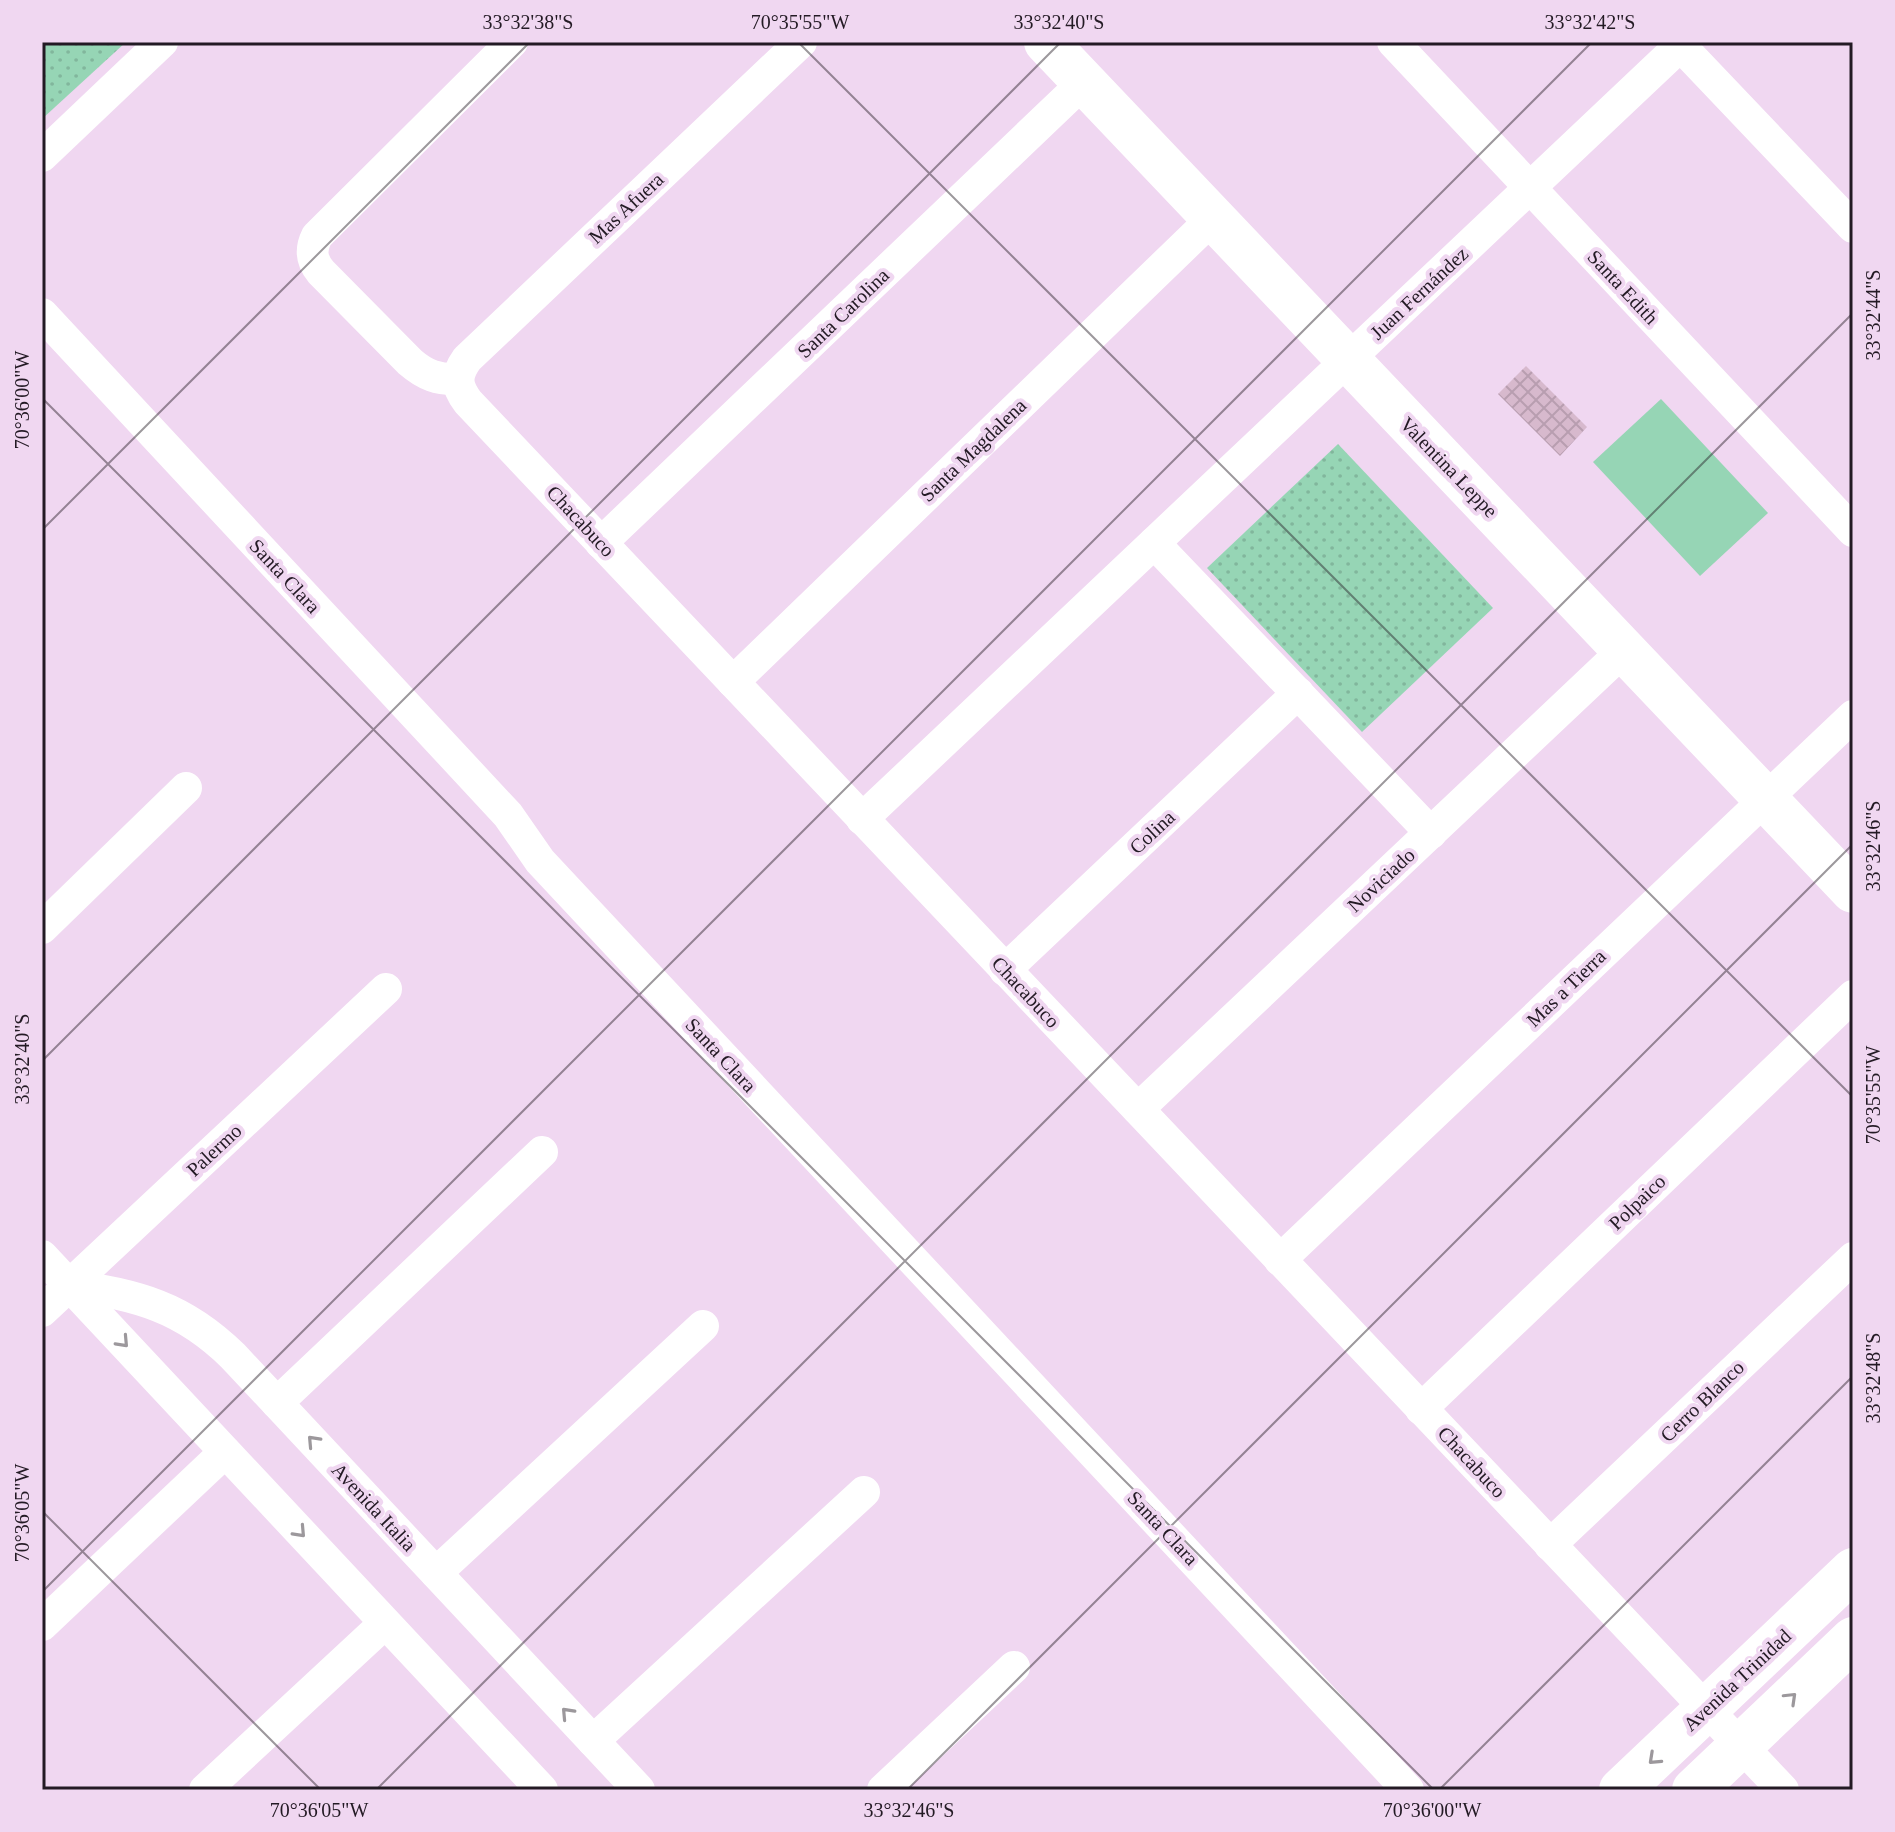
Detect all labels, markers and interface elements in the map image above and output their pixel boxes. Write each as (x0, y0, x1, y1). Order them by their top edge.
text: 33°32'38"S (483, 11, 573, 33)
text: 70°35'55"W (751, 11, 849, 33)
text: 33°32'40"S (1014, 11, 1104, 33)
text: 33°32'42"S (1545, 11, 1635, 33)
street label: Mas Afuera (584, 168, 668, 248)
street label: Juan Fernández (1366, 242, 1472, 344)
street label: Santa Edith (1583, 246, 1663, 328)
street label: Santa Carolina (793, 264, 893, 362)
text: 33°32'44"S (1862, 270, 1884, 360)
text: 70°36'00"W (11, 351, 33, 449)
street label: Santa Magdalena (916, 394, 1031, 507)
street label: Valentina Leppe (1395, 412, 1502, 522)
street label: Chacabuco (543, 481, 619, 561)
street label: Santa Clara (245, 535, 325, 618)
text: 33°32'46"S (1862, 801, 1884, 891)
street label: Colina (1125, 806, 1179, 858)
street label: Noviciado (1343, 844, 1419, 916)
street label: Mas a Tierra (1522, 945, 1610, 1031)
street label: Chacabuco (988, 952, 1064, 1032)
text: 33°32'40"S (11, 1014, 33, 1104)
street label: Santa Clara (681, 1014, 761, 1097)
text: 70°35'55"W (1862, 1046, 1884, 1144)
street label: Palermo (182, 1119, 246, 1181)
street label: Polpaico (1604, 1170, 1671, 1235)
one-way arrow (114, 1333, 128, 1348)
text: 33°32'48"S (1862, 1333, 1884, 1423)
street label: Cerro Blanco (1656, 1356, 1748, 1446)
street label: Chacabuco (1434, 1422, 1510, 1502)
one-way arrow (307, 1436, 322, 1450)
street label: Avenida Italia (328, 1458, 420, 1556)
text: 70°36'05"W (11, 1464, 33, 1562)
street label: Santa Clara (1123, 1487, 1203, 1570)
one-way arrow (291, 1523, 305, 1538)
street label: Avenida Trinidad (1679, 1625, 1795, 1735)
one-way arrow (1782, 1692, 1796, 1707)
one-way arrow (562, 1707, 576, 1722)
one-way arrow (1649, 1749, 1663, 1764)
text: 70°36'05"W (270, 1799, 368, 1821)
text: 33°32'46"S (864, 1799, 954, 1821)
text: 70°36'00"W (1383, 1799, 1481, 1821)

